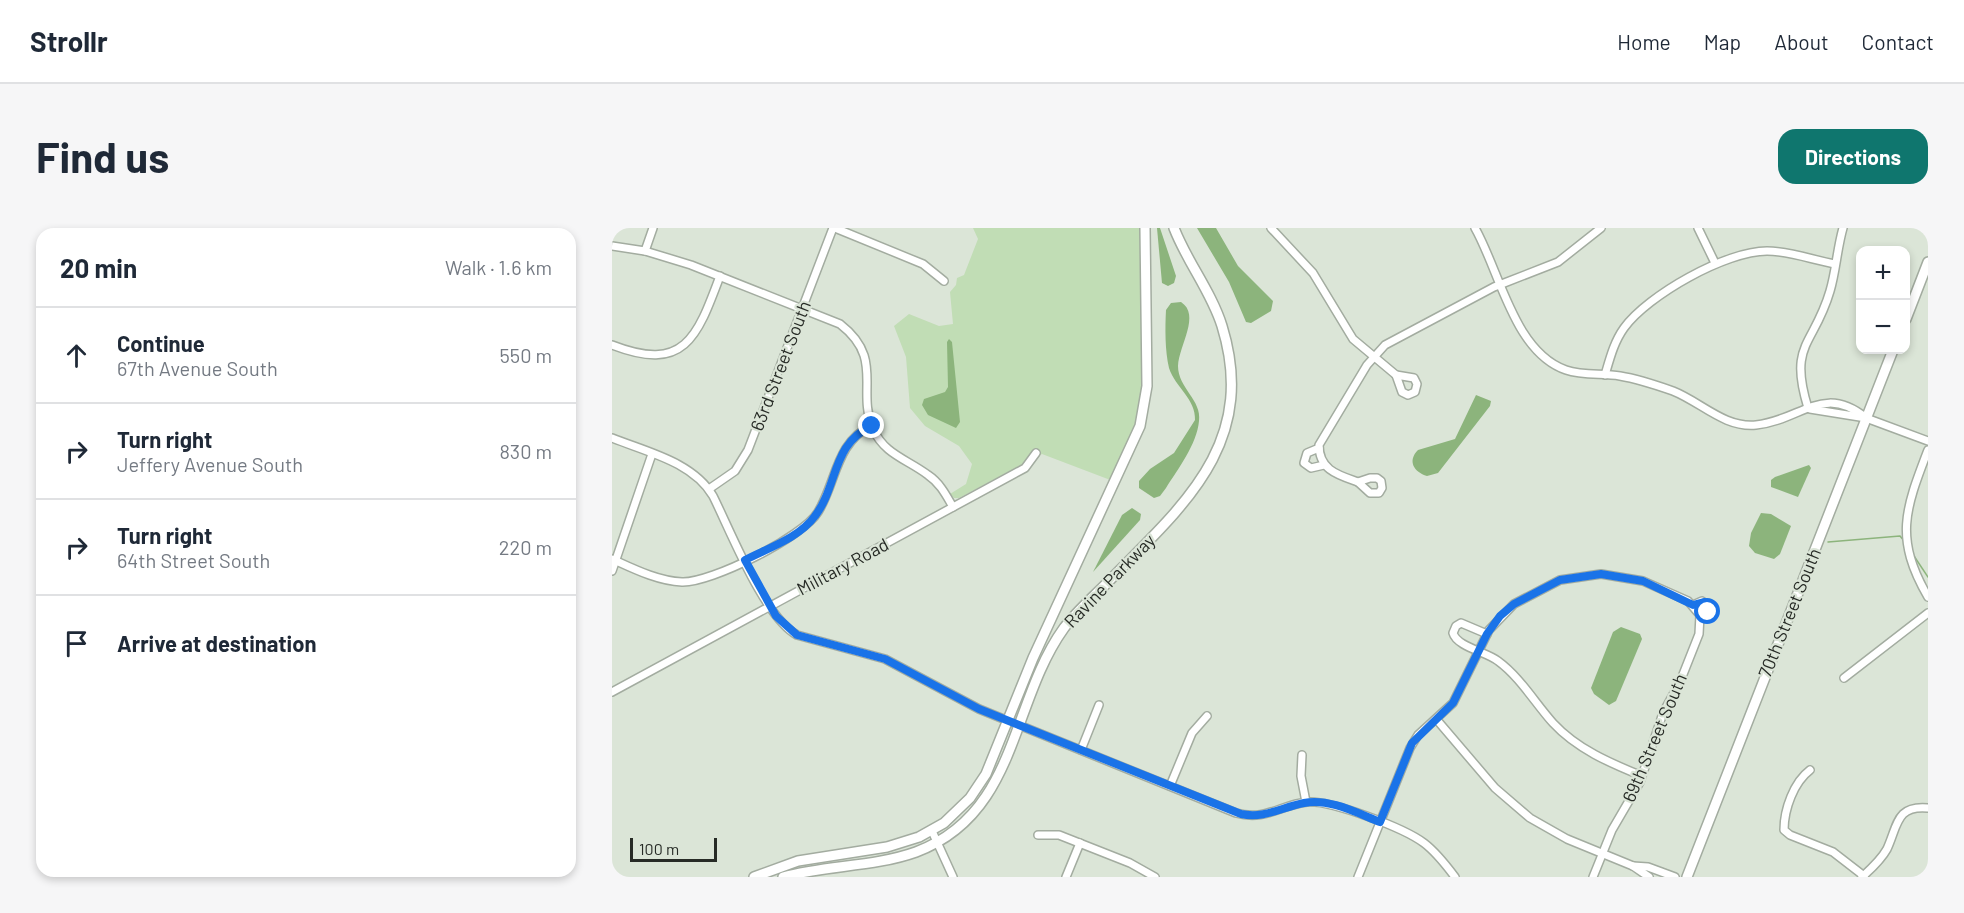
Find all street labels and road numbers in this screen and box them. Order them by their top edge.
street label: 63rd Street South [745,298,815,434]
street label: Ravine Parkway [1059,529,1159,632]
street label: Military Road [793,533,892,599]
street label: 70th Street South [1753,545,1825,680]
street label: 69th Street South [1617,670,1691,805]

